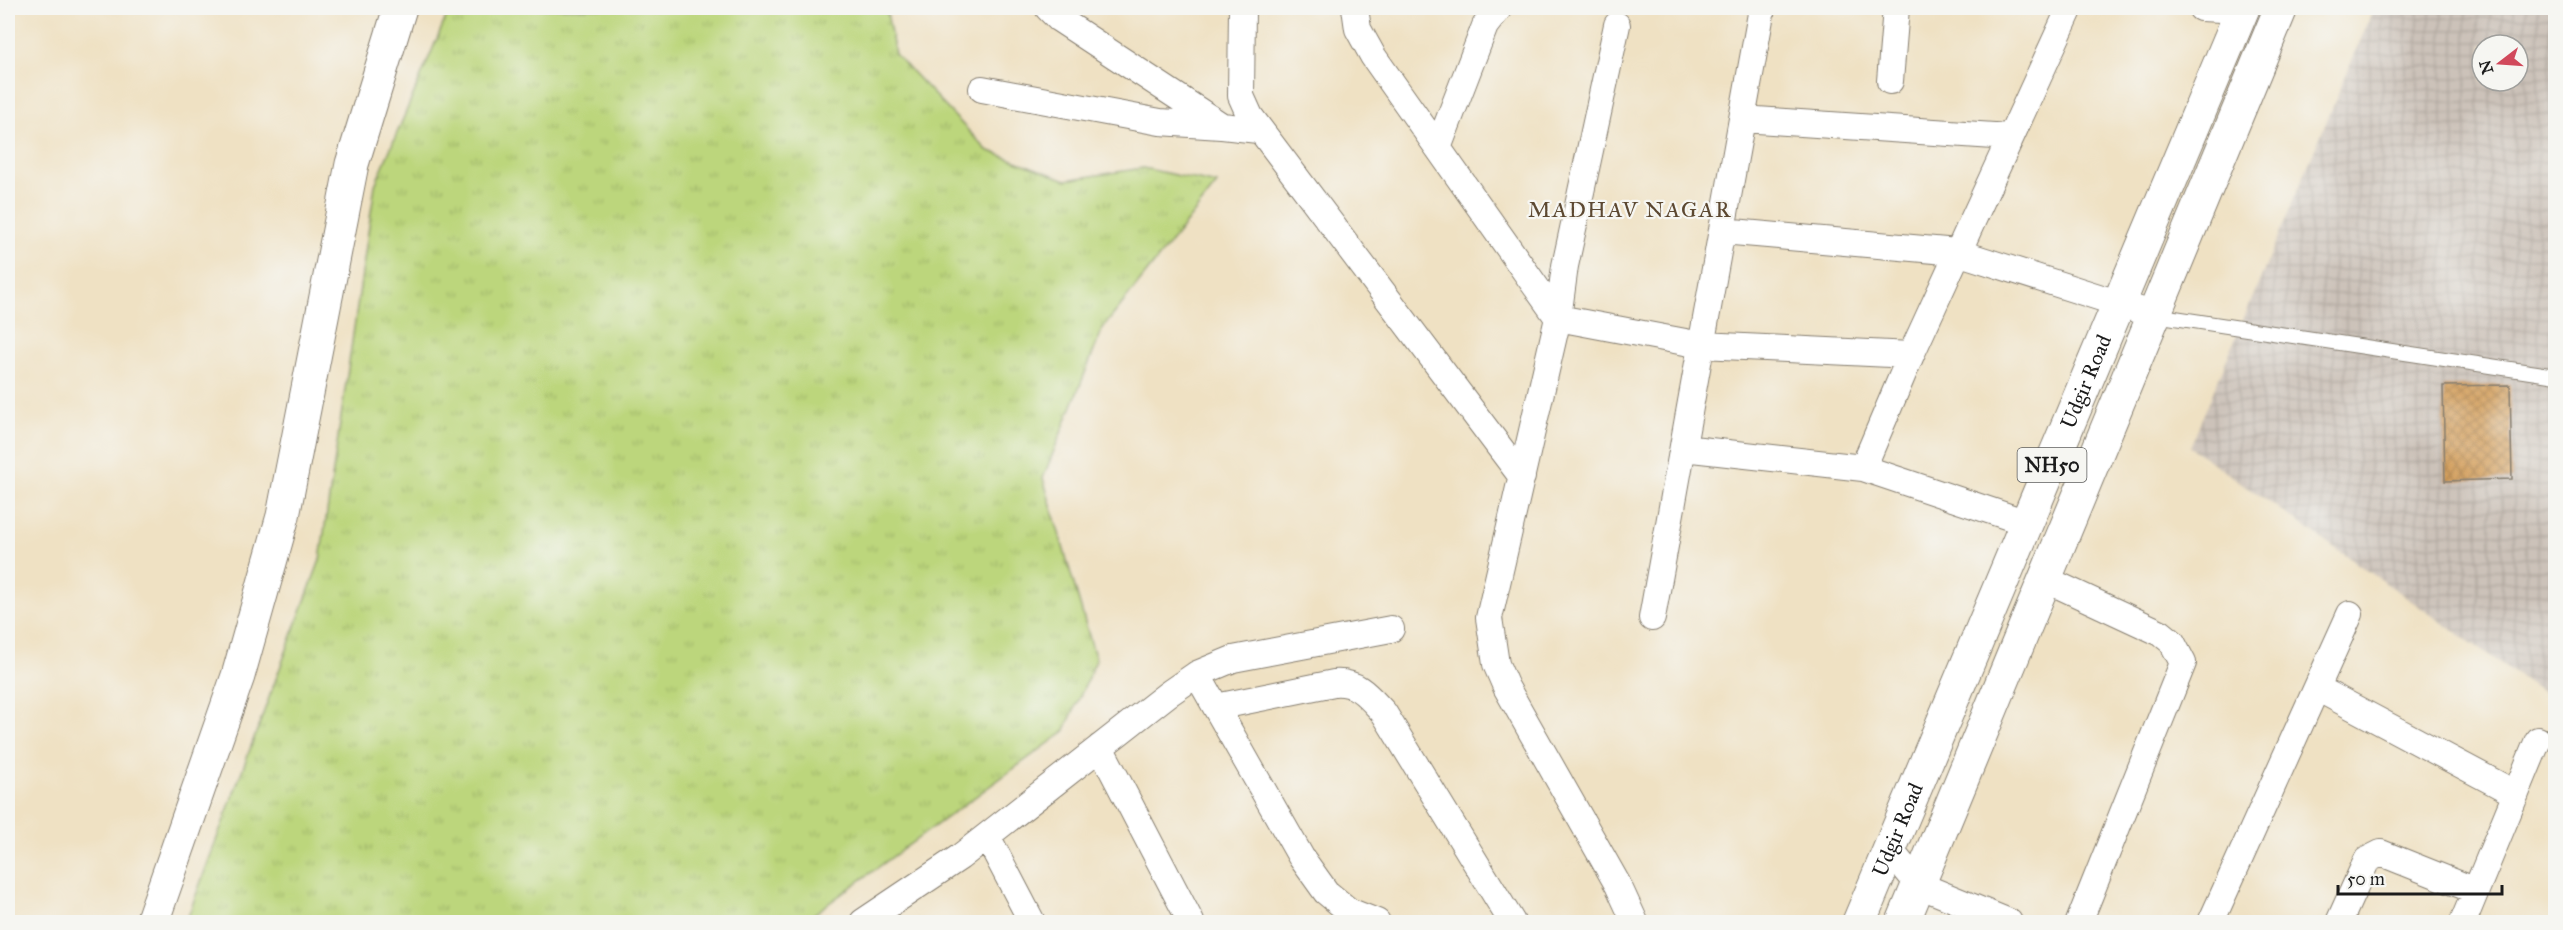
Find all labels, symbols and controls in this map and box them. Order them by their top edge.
north arrow [2470,33,2530,93]
text: N [2475,58,2497,77]
district label: MADHAV NAGAR [1528,196,1732,223]
street label: Udgir Road [2055,330,2117,433]
road number: NH50 [2018,448,2086,482]
street label: Udgir Road [1866,779,1929,881]
scale bar [2338,858,2502,896]
text: 50 m [2347,868,2385,890]

